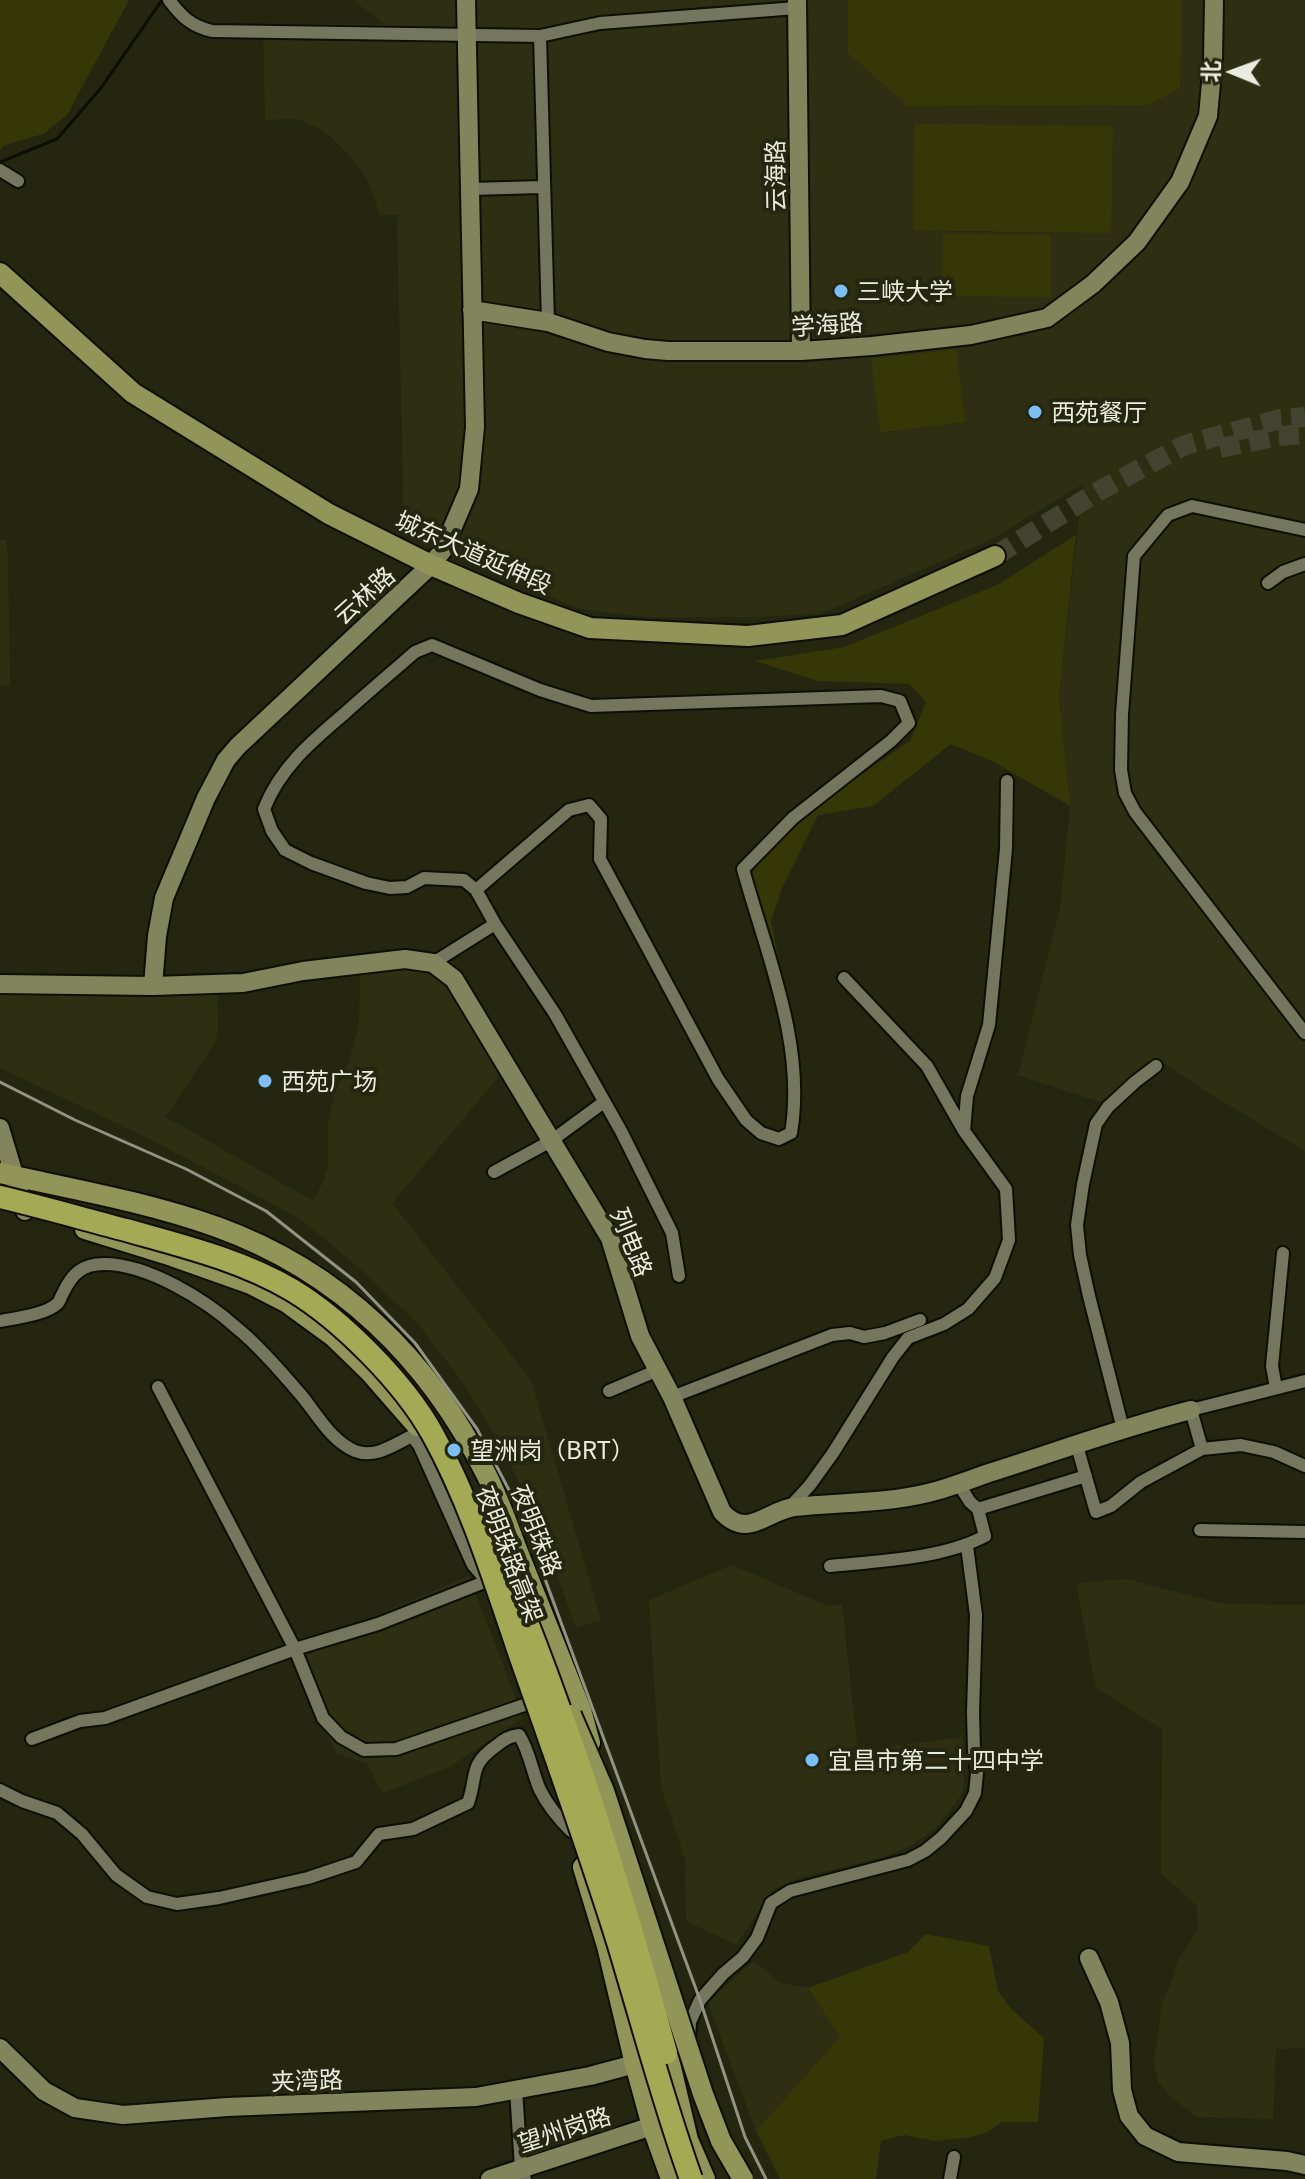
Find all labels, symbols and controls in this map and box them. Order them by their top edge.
north arrow [1193,32,1273,112]
text: 北 [1193,60,1225,83]
street label: 云海路 [760,140,790,212]
place label: 三峡大学 [857,277,953,305]
marker: 三峡大学 [832,282,850,300]
street label: 学海路 [790,307,864,341]
place label: 西苑餐厅 [1051,398,1147,426]
marker: 西苑餐厅 [1026,403,1044,421]
street label: 城东大道延伸段 [391,505,557,599]
street label: 云林路 [328,560,400,630]
place label: 西苑广场 [281,1067,377,1095]
marker: 西苑广场 [256,1072,274,1090]
street label: 列电路 [605,1203,659,1281]
place label: 望洲岗（BRT） [470,1436,635,1464]
marker: 望洲岗（BRT） [445,1441,463,1459]
street label: 夜明珠路 [506,1480,568,1580]
street label: 夜明珠路高架 [471,1482,549,1626]
place label: 宜昌市第二十四中学 [828,1746,1044,1774]
marker: 宜昌市第二十四中学 [803,1751,821,1769]
street label: 夹湾路 [271,2064,343,2096]
street label: 望州岗路 [514,2100,614,2158]

